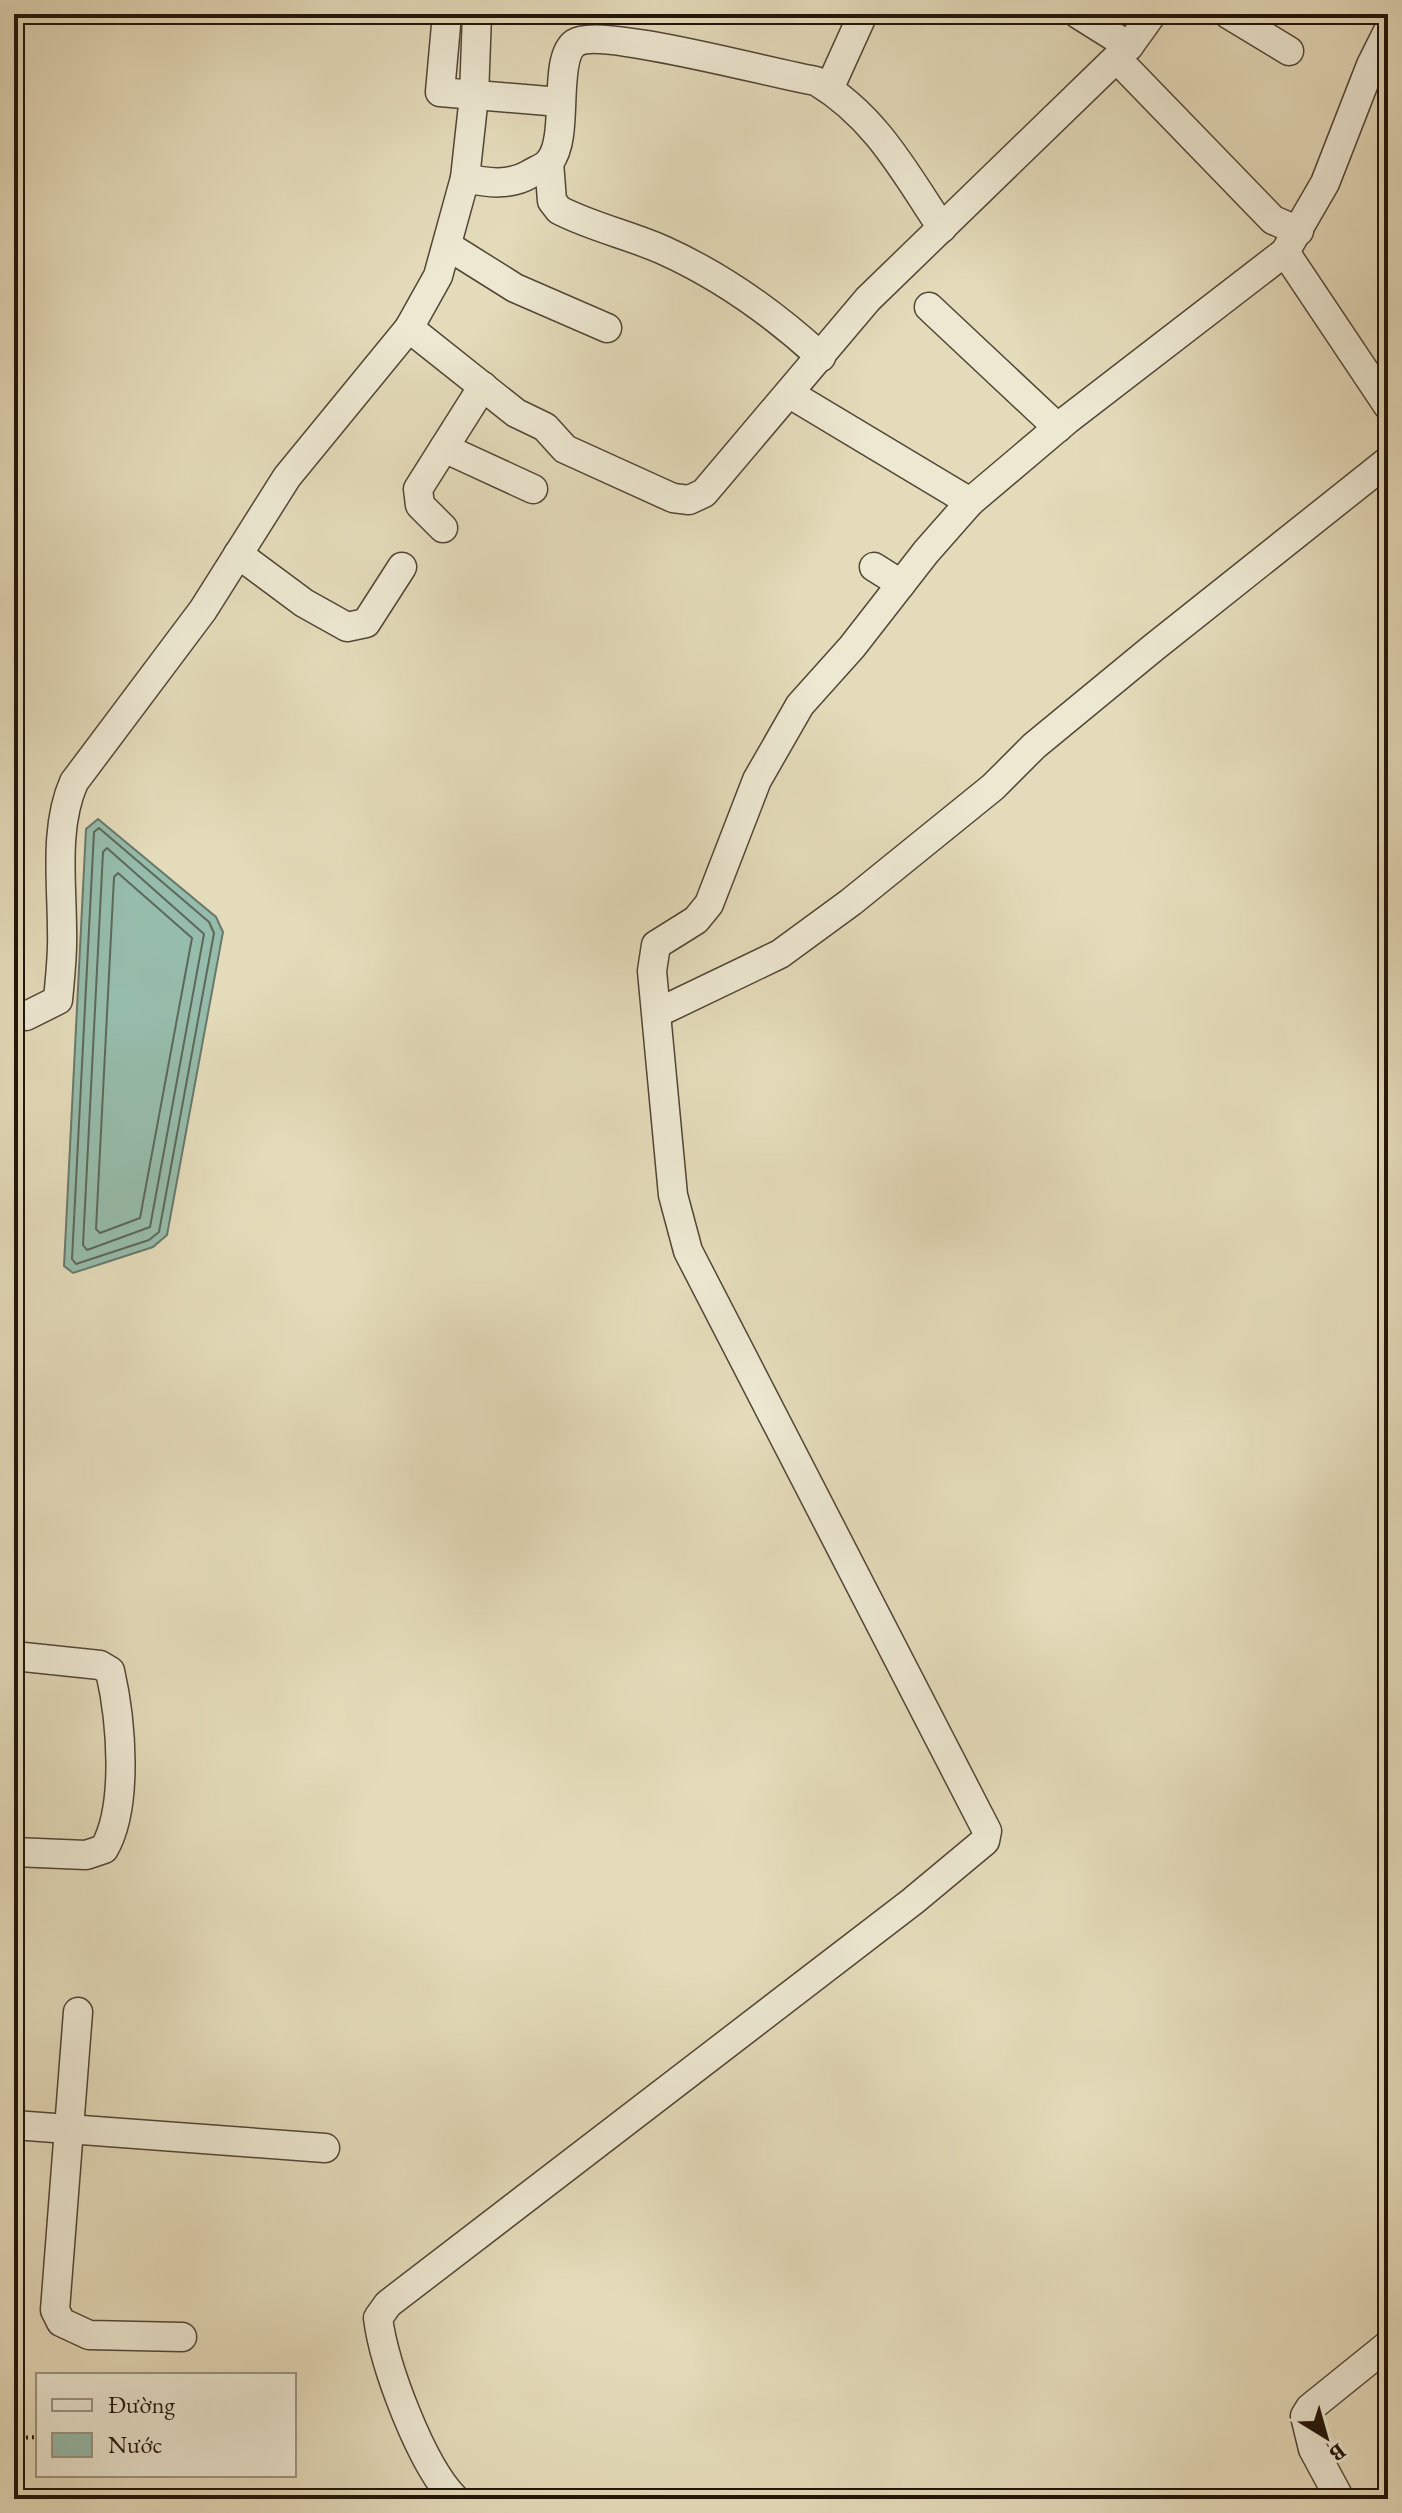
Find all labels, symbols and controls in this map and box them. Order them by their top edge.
legend [36,2373,296,2477]
text: Đường [108,2389,175,2420]
north arrow [1286,2397,1366,2477]
text: Nước [108,2429,162,2460]
text: B [1323,2437,1352,2468]

